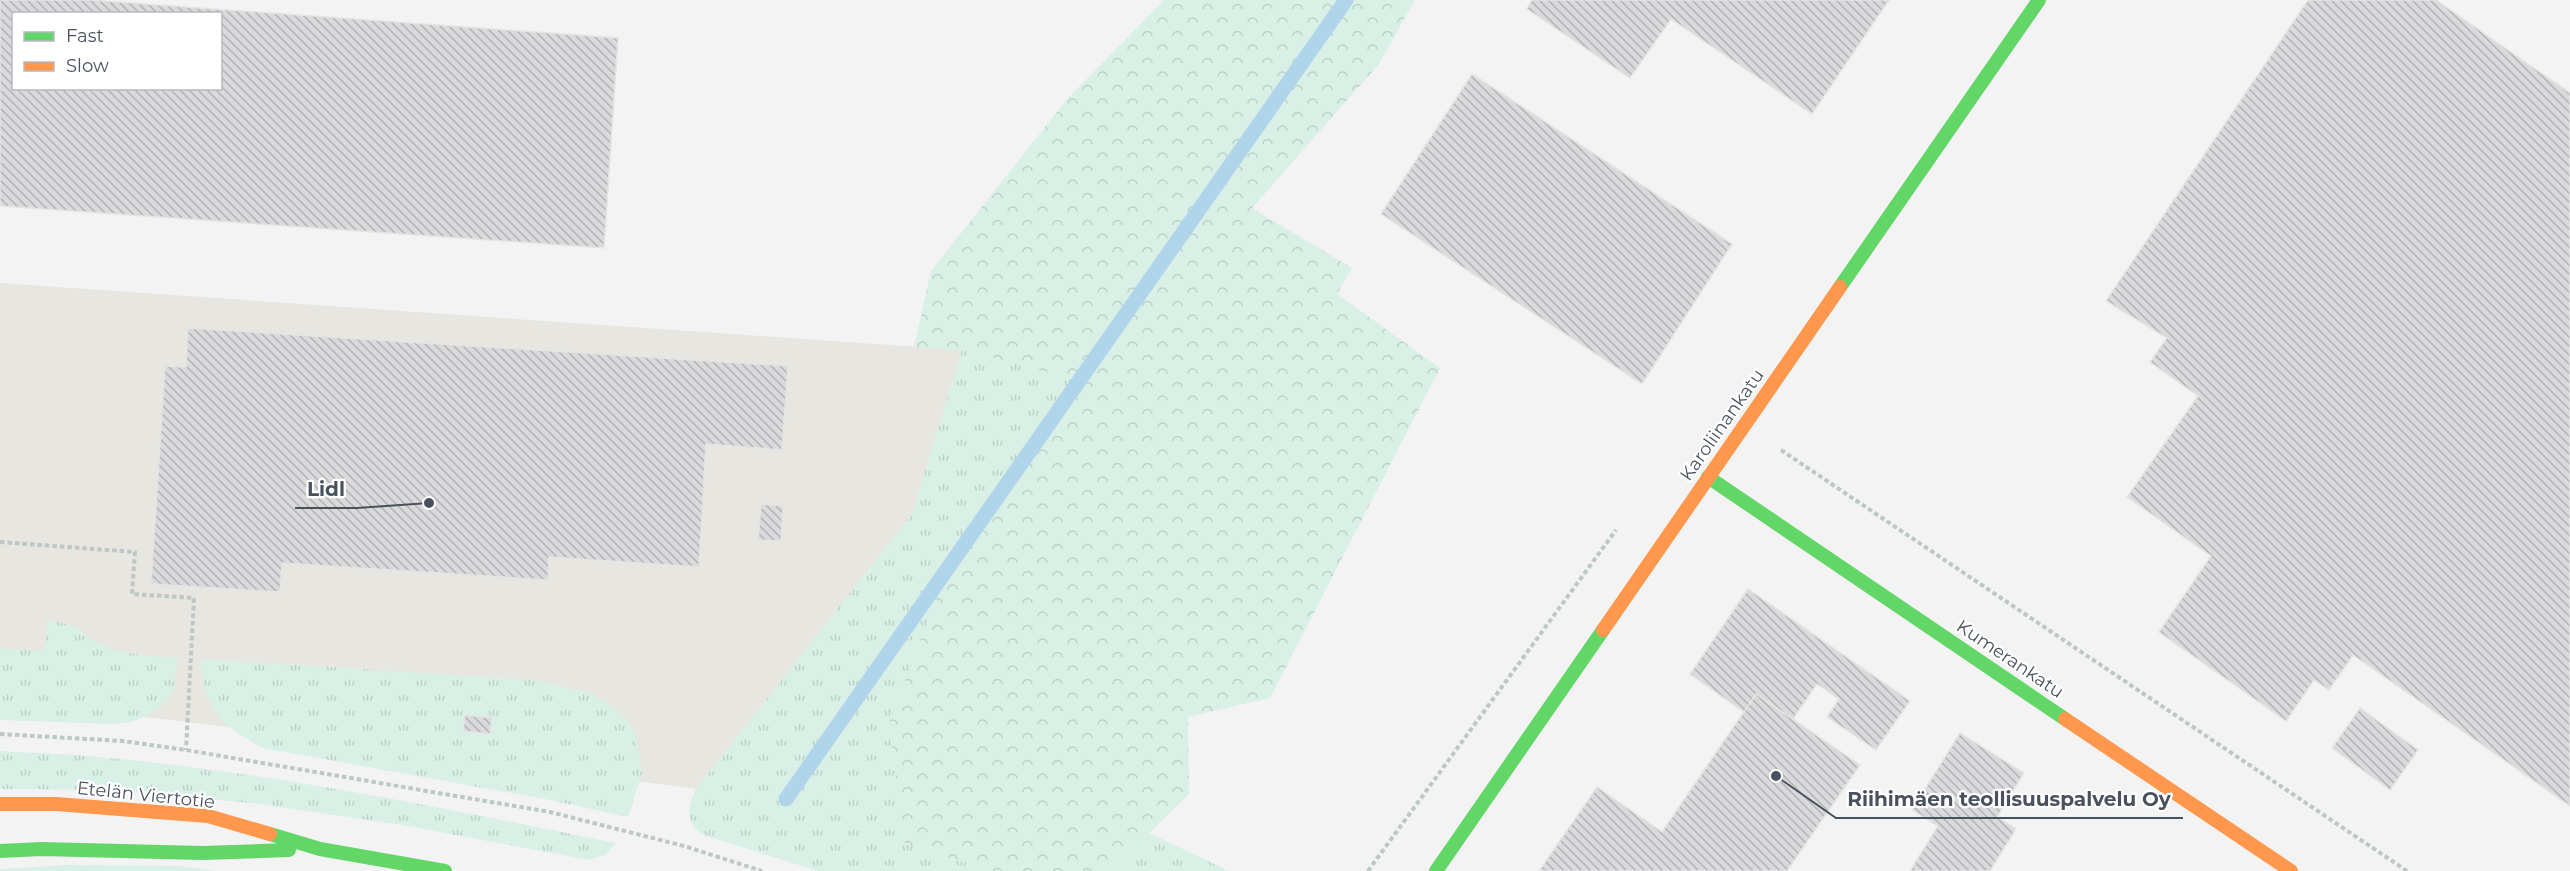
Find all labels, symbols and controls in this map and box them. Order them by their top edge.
legend [12,12,222,90]
text: Fast [66,25,104,47]
text: Slow [66,55,109,77]
street label: Karoliinankatu [1675,365,1769,485]
callout: Lidl [295,470,357,508]
text: Lidl [307,477,345,501]
street label: Kumerankatu [1952,615,2068,703]
street label: Etelän Viertotie [76,777,216,813]
callout: Riihimäen teollisuuspalvelu Oy [1836,780,2183,818]
text: Riihimäen teollisuuspalvelu Oy [1847,787,2172,811]

